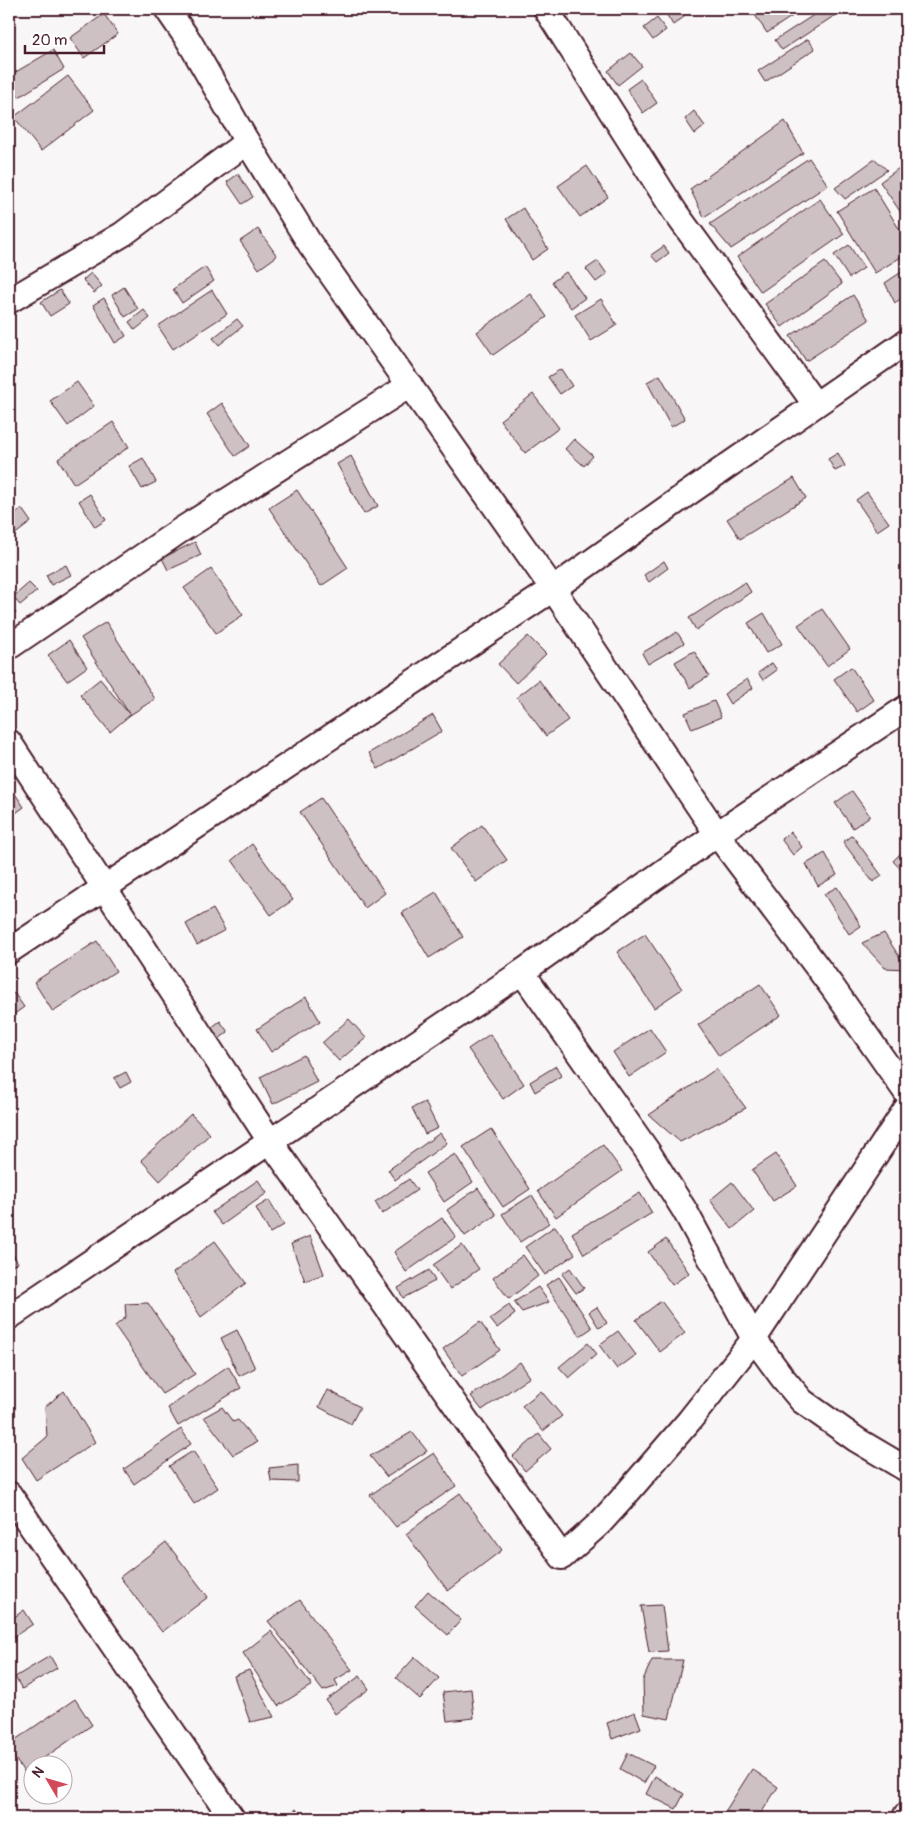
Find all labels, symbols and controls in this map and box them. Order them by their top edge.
scale bar [25,22,104,54]
text: 20 m [32,31,67,50]
north arrow [22,1754,72,1804]
text: N [29,1763,48,1781]

